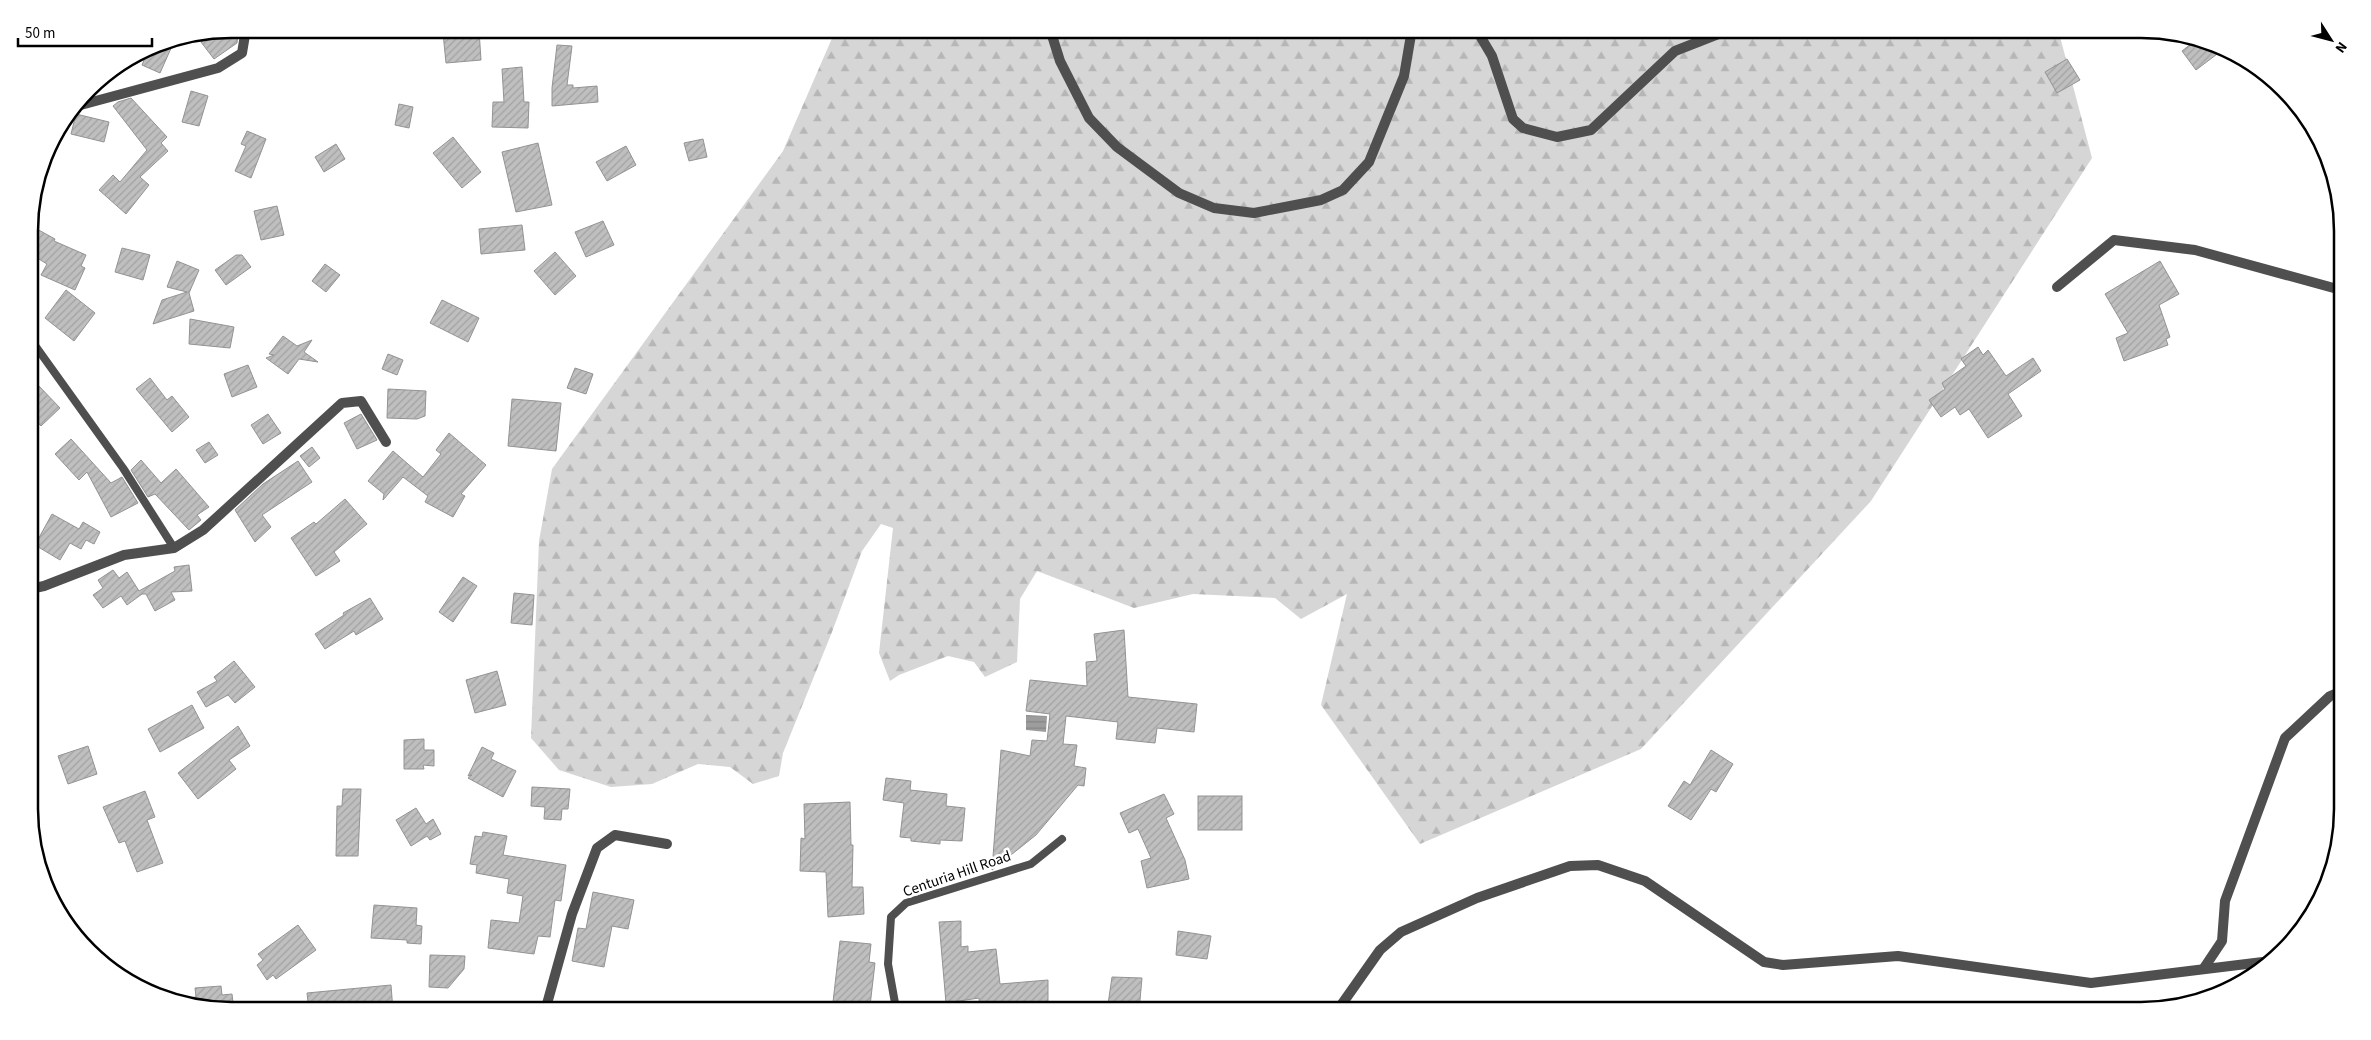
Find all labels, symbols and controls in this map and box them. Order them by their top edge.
scale bar [18,15,151,47]
north arrow [2306,15,2356,65]
text: 50 m [25,23,55,44]
text: N [2330,37,2352,57]
street label: Centuria Hill Road [900,846,1014,902]

